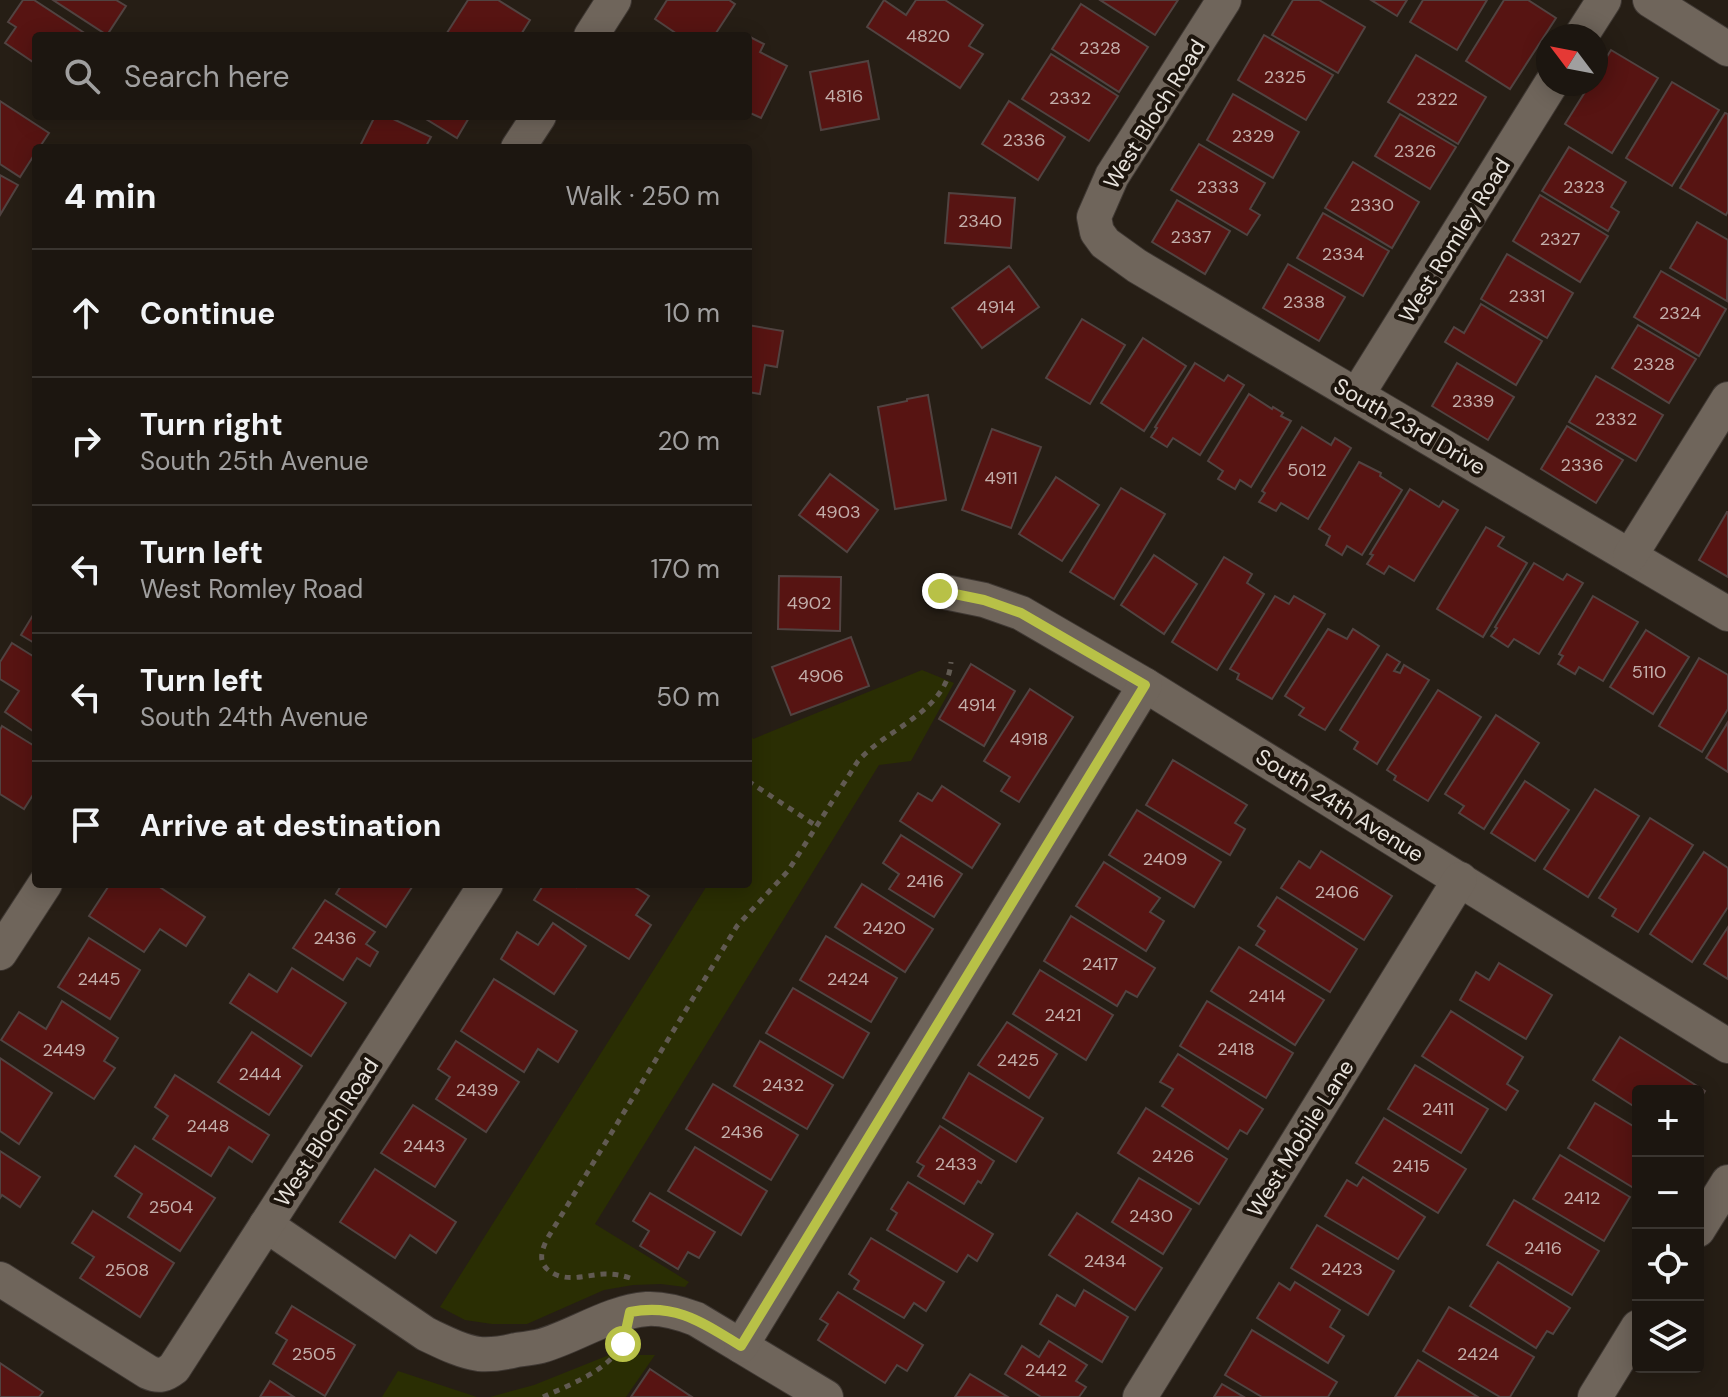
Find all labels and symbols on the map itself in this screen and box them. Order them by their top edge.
house number: 4820 [906,24,950,48]
north arrow [1536,24,1608,96]
street label: West Bloch Road [1097,34,1212,195]
house number: 2328 [1079,36,1121,60]
house number: 2325 [1264,65,1306,89]
house number: 4816 [825,84,863,108]
house number: 2332 [1049,86,1091,110]
house number: 2322 [1416,87,1458,111]
house number: 2329 [1232,124,1274,148]
house number: 2336 [1003,128,1045,152]
house number: 2326 [1394,139,1436,163]
street label: West Romley Road [1392,152,1517,328]
house number: 2333 [1197,175,1239,199]
house number: 2323 [1563,175,1605,199]
house number: 2330 [1350,193,1394,217]
house number: 2340 [958,209,1002,233]
house number: 2337 [1171,225,1211,249]
house number: 2327 [1540,227,1580,251]
house number: 2334 [1322,242,1364,266]
house number: 2331 [1509,284,1545,308]
house number: 2338 [1283,290,1325,314]
house number: 4914 [977,295,1015,319]
house number: 2324 [1659,301,1701,325]
house number: 2328 [1633,352,1675,376]
street label: South 23rd Drive [1329,371,1491,482]
house number: 2339 [1452,389,1494,413]
house number: 2332 [1595,407,1637,431]
house number: 2336 [1561,453,1603,477]
house number: 5012 [1287,458,1327,482]
house number: 4911 [984,466,1018,490]
house number: 4903 [815,500,861,524]
route end [922,573,958,609]
house number: 4902 [787,591,831,615]
house number: 5110 [1632,660,1666,684]
house number: 4906 [798,664,844,688]
house number: 4914 [958,693,996,717]
house number: 4918 [1010,727,1048,751]
street label: South 24th Avenue [1250,742,1429,869]
house number: 2409 [1143,847,1187,871]
house number: 2416 [906,869,944,893]
house number: 2406 [1315,880,1359,904]
house number: 2420 [862,916,906,940]
house number: 2436 [314,926,356,950]
house number: 2417 [1082,952,1118,976]
house number: 2445 [78,967,120,991]
house number: 2424 [827,967,869,991]
house number: 2414 [1248,984,1286,1008]
house number: 2421 [1045,1003,1081,1027]
house number: 2418 [1217,1037,1255,1061]
house number: 2449 [42,1038,86,1062]
house number: 2425 [997,1048,1039,1072]
street label: West Bloch Road [268,1053,385,1212]
street label: West Mobile Lane [1240,1054,1360,1222]
house number: 2444 [239,1062,281,1086]
house number: 2432 [762,1073,804,1097]
house number: 2439 [456,1078,498,1102]
house number: 2411 [1422,1097,1454,1121]
house number: 2448 [187,1114,229,1138]
house number: 2436 [721,1120,763,1144]
house number: 2443 [403,1134,445,1158]
house number: 2426 [1152,1144,1194,1168]
house number: 2433 [935,1152,977,1176]
house number: 2415 [1392,1154,1430,1178]
house number: 2412 [1564,1186,1600,1210]
house number: 2504 [149,1195,193,1219]
house number: 2430 [1129,1204,1173,1228]
house number: 2416 [1524,1236,1562,1260]
house number: 2434 [1084,1249,1126,1273]
house number: 2423 [1321,1257,1363,1281]
house number: 2508 [105,1258,149,1282]
route start [605,1326,641,1362]
house number: 2505 [292,1342,336,1366]
house number: 2424 [1457,1342,1499,1366]
house number: 2442 [1025,1358,1067,1382]

